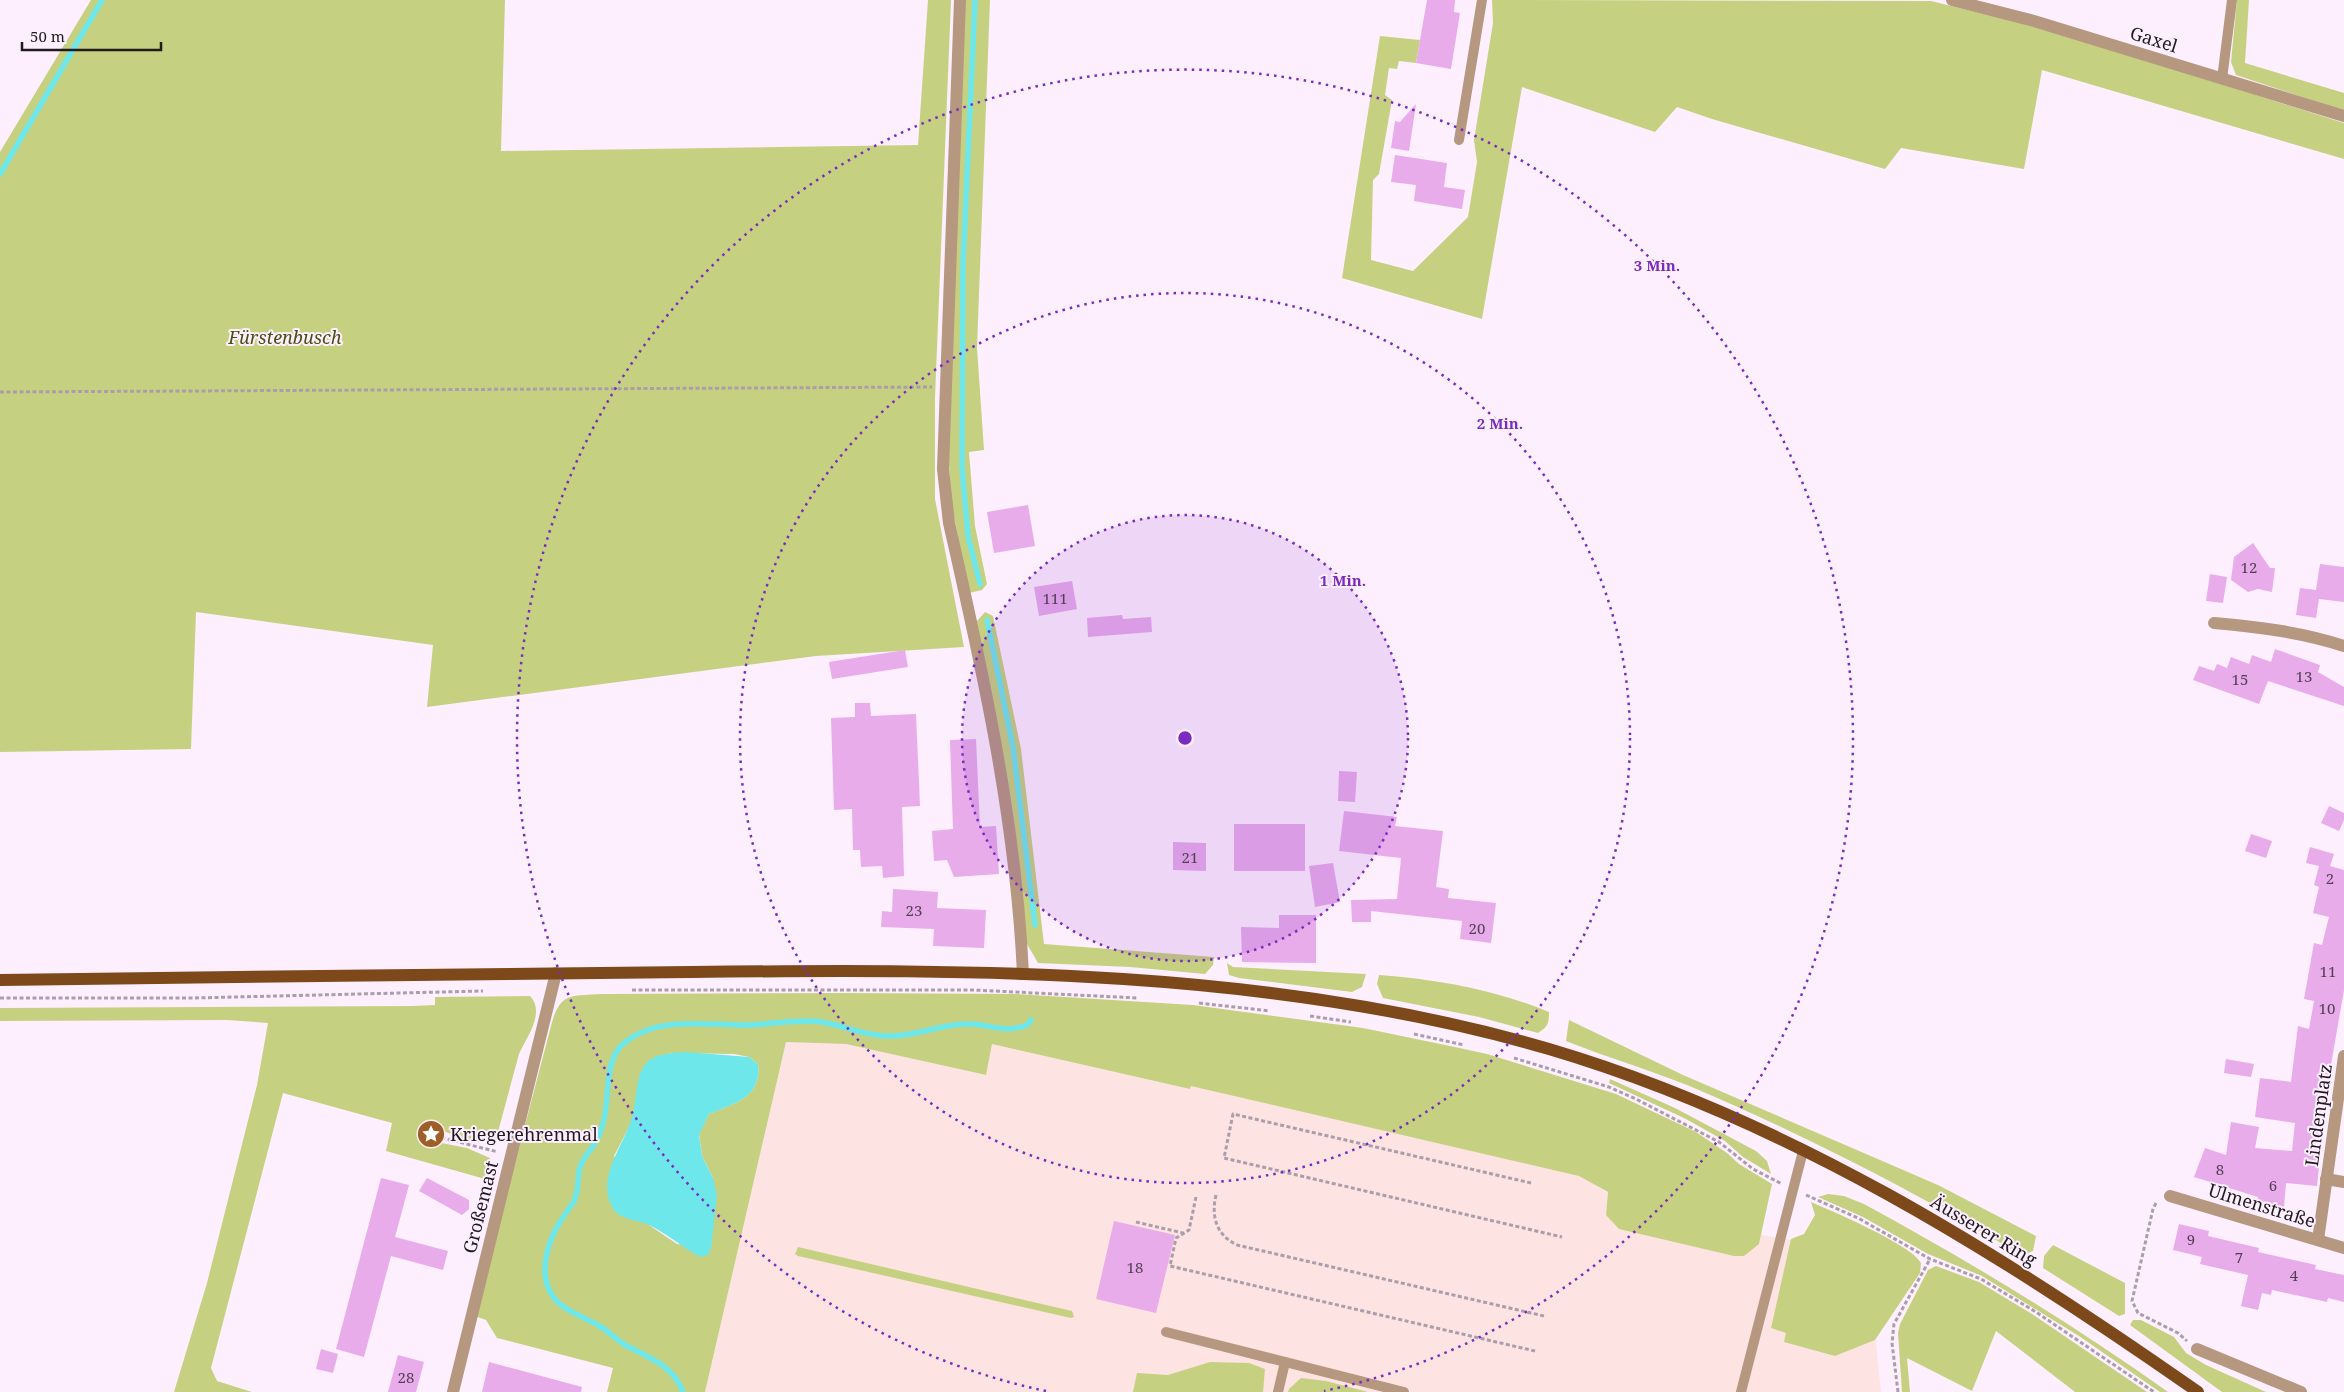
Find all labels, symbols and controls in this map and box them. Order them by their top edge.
scale bar [22,20,161,52]
street label: Gaxel [2127,20,2181,58]
text: 50 m [30,26,65,46]
text: 3 Min. [1634,255,1680,275]
park label: Fürstenbusch [227,325,342,349]
text: 2 Min. [1477,413,1523,433]
house number: 12 [2241,557,2257,577]
text: 1 Min. [1320,570,1366,590]
house number: 111 [1042,588,1068,608]
house number: 13 [2296,666,2312,686]
house number: 15 [2232,669,2248,689]
centre of rings [1176,729,1194,747]
house number: 21 [1182,847,1198,867]
house number: 2 [2326,868,2334,888]
house number: 23 [906,900,922,920]
house number: 20 [1469,918,1485,938]
house number: 11 [2320,961,2336,981]
house number: 10 [2319,998,2335,1018]
street label: Lindenplatz [2299,1062,2337,1168]
place icon: Kriegerehrenmal [416,1119,446,1149]
place label: Kriegerehrenmal [450,1122,598,1146]
street label: Großemast [457,1158,503,1256]
house number: 8 [2216,1159,2224,1179]
house number: 6 [2269,1175,2277,1195]
street label: Ulmenstraße [2206,1177,2318,1233]
street label: Äusserer Ring [1926,1189,2042,1271]
house number: 9 [2187,1229,2195,1249]
house number: 7 [2235,1247,2243,1267]
house number: 18 [1127,1257,1143,1277]
house number: 4 [2290,1265,2299,1285]
house number: 28 [398,1367,414,1387]

